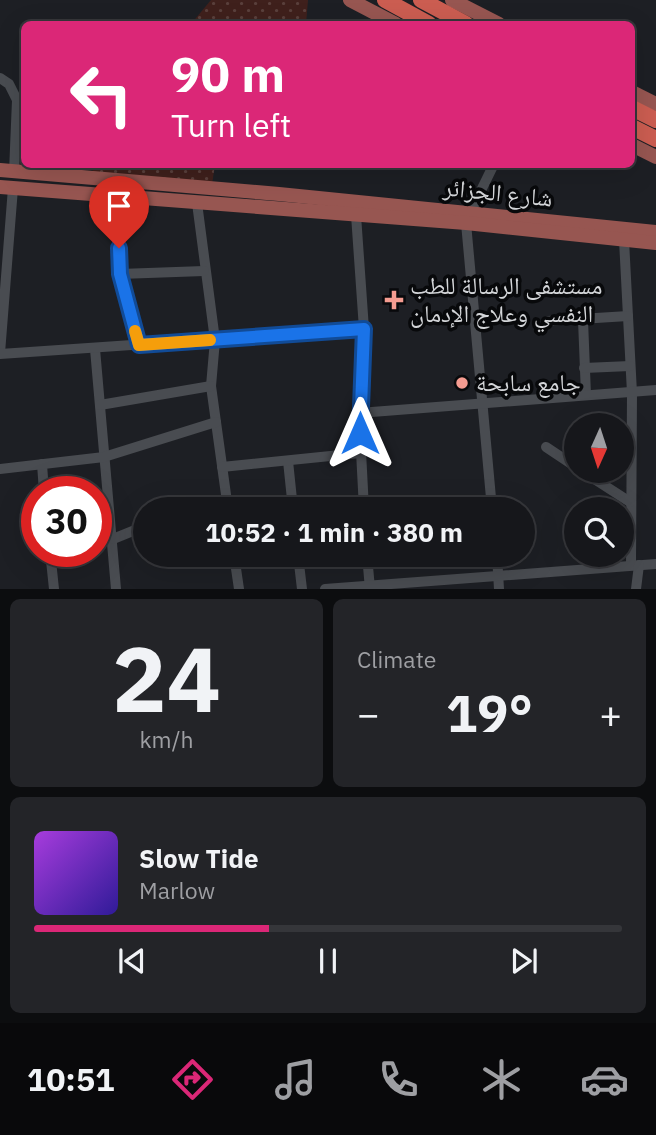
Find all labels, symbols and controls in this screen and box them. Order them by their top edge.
text: 90 m [171,42,285,105]
icon: left [56,49,147,140]
text: Turn left [171,104,291,146]
street label: شارع الجزائر [441,170,554,214]
pin [89,176,149,248]
icon: arrive [100,187,138,225]
place label: مستشفى الرسالة للطب النفسي وعلاج الإدمان [410,269,602,333]
marker: مستشفى الرسالة للطب النفسي وعلاج الإدمان [384,290,404,310]
place label: جامع سابحة [476,366,581,398]
marker: جامع سابحة [454,375,470,391]
position arrow [323,396,397,470]
north arrow [564,413,634,483]
map controls [564,413,634,567]
speed limit sign: 30 [21,476,112,567]
button: search [564,497,634,567]
text: 10:52 · 1 min · 380 m [205,515,463,549]
text: 24 [112,619,221,737]
text: Climate [357,644,436,674]
text: 19° [446,679,533,746]
text: − [357,689,380,738]
text: + [599,689,622,738]
text: km/h [139,724,194,754]
text: Slow Tide [139,841,259,875]
text: Marlow [139,875,215,905]
icon: previous [113,942,151,980]
icon: pause [309,942,347,980]
icon: next [505,942,543,980]
icon: directions [168,1055,217,1104]
icon: music [271,1055,320,1104]
icon: phone [374,1055,423,1104]
icon: climate [477,1055,526,1104]
icon: car [580,1055,629,1104]
text: 10:51 [27,1058,114,1100]

